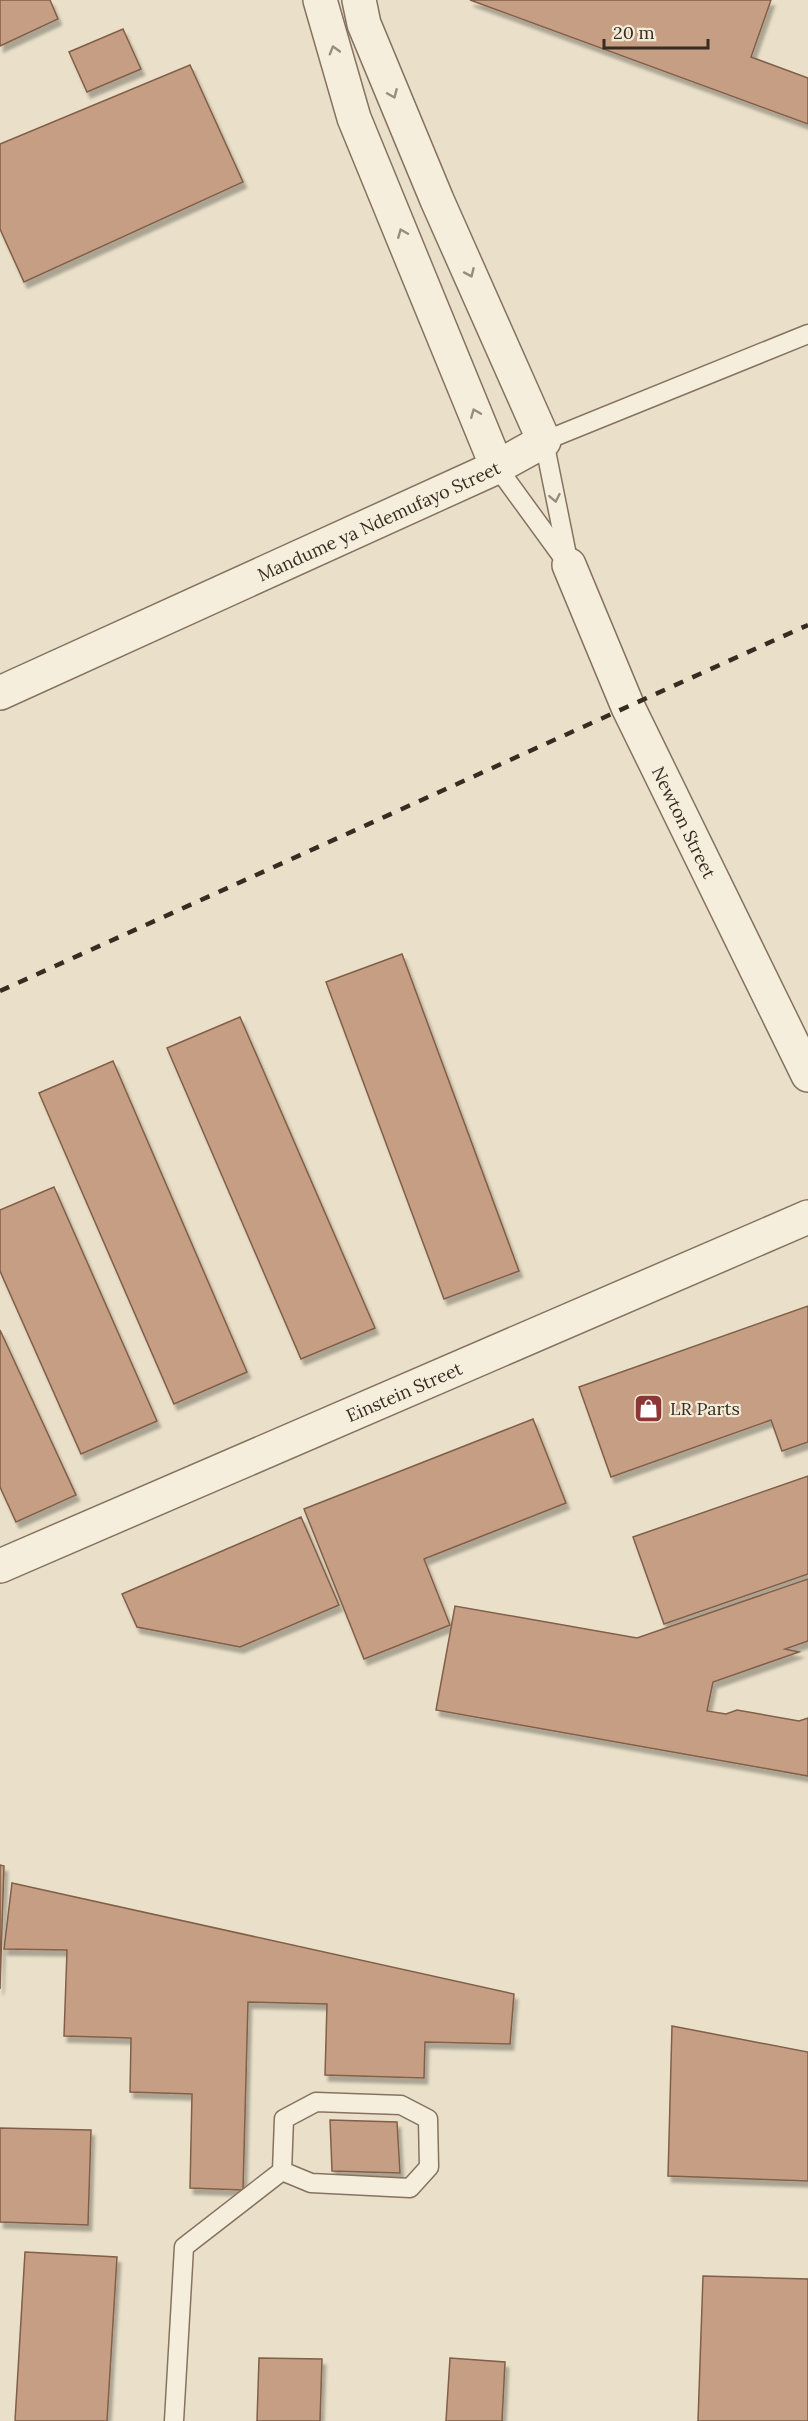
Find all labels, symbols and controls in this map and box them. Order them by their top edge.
scale bar [604,12,708,50]
text: 20 m [613,21,655,44]
one-way arrow [329,45,342,55]
one-way arrow [386,88,398,99]
one-way arrow [397,228,409,239]
one-way arrow [463,267,475,278]
one-way arrow [470,408,482,419]
street label: Mandume ya Ndemufayo Street [254,456,504,586]
one-way arrow [548,493,561,503]
street label: Newton Street [647,762,721,882]
street label: Einstein Street [342,1356,465,1427]
shop icon: LR Parts [633,1392,665,1424]
place label: LR Parts [670,1397,740,1420]

